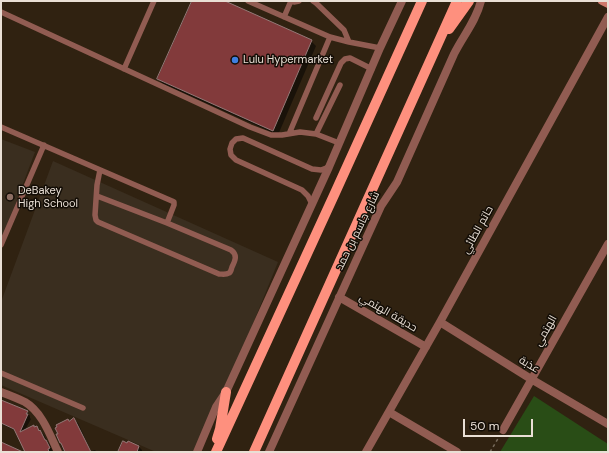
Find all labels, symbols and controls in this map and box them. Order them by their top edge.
place label: Lulu Hypermarket [243,53,333,67]
marker: Lulu Hypermarket [230,55,240,65]
place label: DeBakey High School [18,184,78,210]
street label: شارع جاسم بن حمد [333,190,383,272]
marker: DeBakey High School [5,192,15,202]
street label: حاتم الطائي [459,204,497,256]
street label: حديقة الهتمي [357,291,419,335]
street label: الهتمي [532,313,560,349]
street label: عذبة [516,354,542,376]
scale bar [465,411,535,437]
text: 50 m [470,418,499,434]

